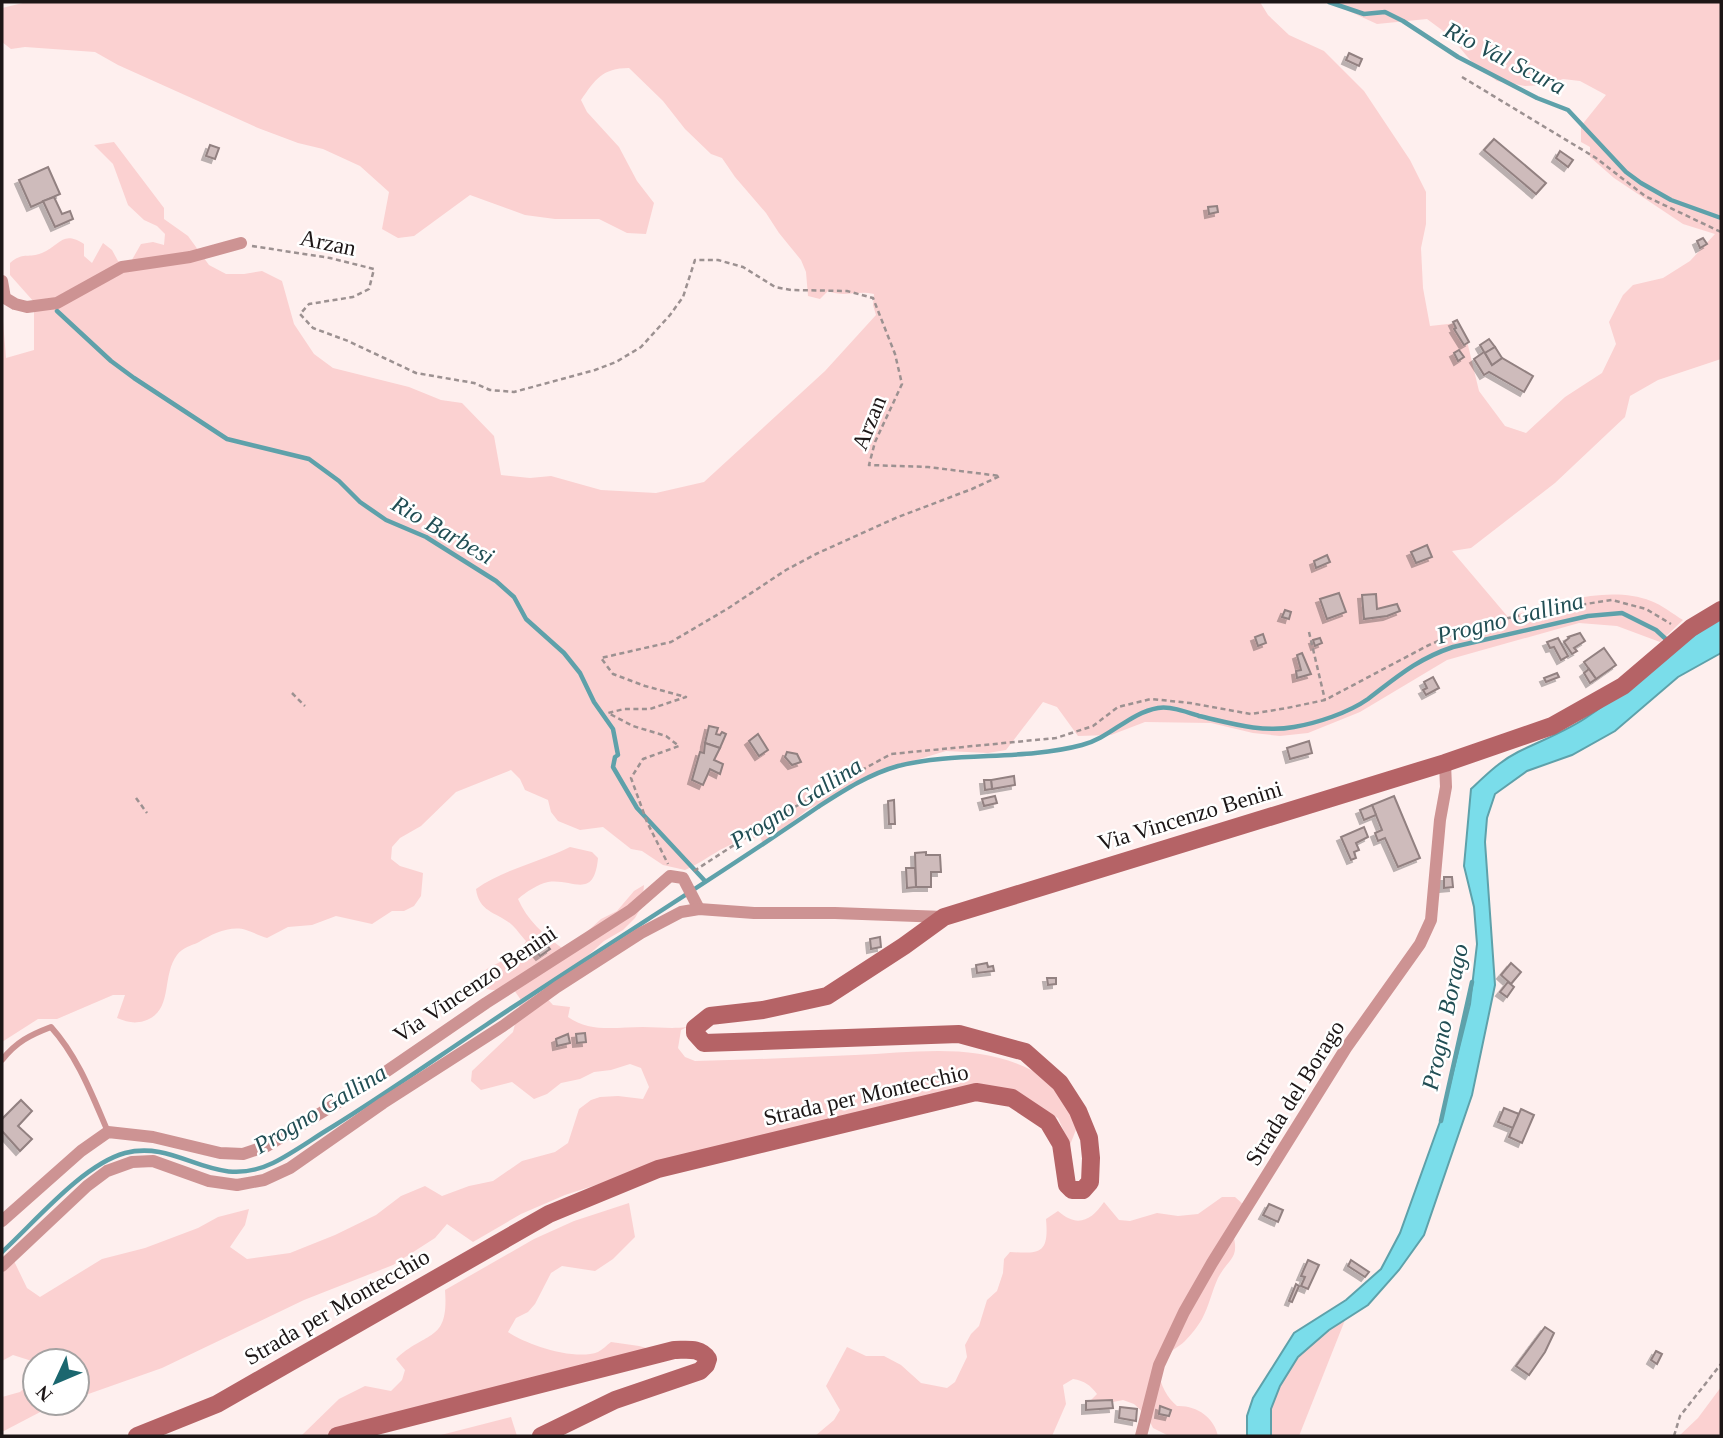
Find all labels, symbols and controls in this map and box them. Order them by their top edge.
water label: Rio Val Scura [1439,16,1570,100]
street label: Arzan [298,225,359,261]
street label: Arzan [847,392,891,454]
water label: Rio Barbesi [386,490,499,570]
water label: Progno Gallina [1433,587,1586,649]
water label: Progno Gallina [724,752,867,854]
street label: Via Vincenzo Benini [1095,776,1285,856]
street label: Via Vincenzo Benini [389,920,561,1048]
water label: Progno Borago [1417,941,1473,1094]
street label: Strada del Borago [1240,1016,1350,1170]
water label: Progno Gallina [248,1059,391,1159]
street label: Strada per Montecchio [761,1059,971,1131]
street label: Strada per Montecchio [240,1244,434,1370]
north arrow [21,1347,91,1417]
text: N [32,1381,56,1406]

